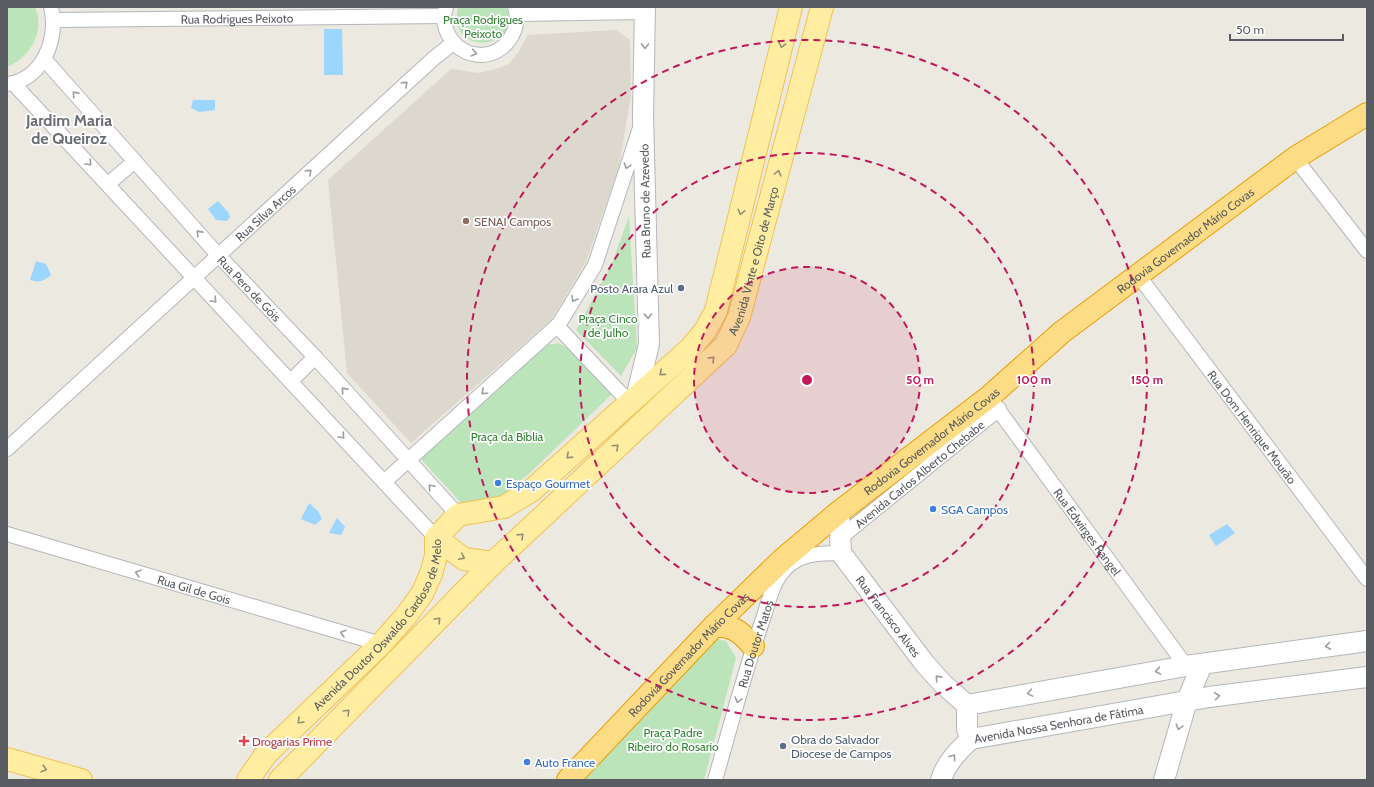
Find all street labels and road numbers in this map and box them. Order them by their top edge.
street label: Rua Rodrigues Peixoto [181,10,294,26]
street label: Rua Bruno de Azevedo [636,143,654,258]
street label: Rua Silva Arcos [232,181,298,244]
street label: Avenida Vinte e Oito de Março [724,184,781,337]
street label: Rodovia Governador Mário Covas [1114,184,1257,296]
street label: Rua Pero de Góis [215,252,285,324]
street label: Rua Dom Henrique Mourão [1205,367,1300,487]
street label: Rodovia Governador Mário Covas [860,384,1002,498]
street label: Avenida Carlos Alberto Chebabe [851,417,987,531]
street label: Rua Edwirges Rangel [1051,485,1125,578]
street label: Avenida Doutor Oswaldo Cardoso de Melo [309,539,444,713]
street label: Rua Gil de Gois [156,571,232,607]
street label: Rua Francisco Alves [853,572,924,660]
street label: Rodovia Governador Mário Covas [625,589,752,720]
street label: Rua Doutor Matos [734,598,776,690]
street label: Avenida Nossa Senhora de Fátima [973,701,1145,746]

